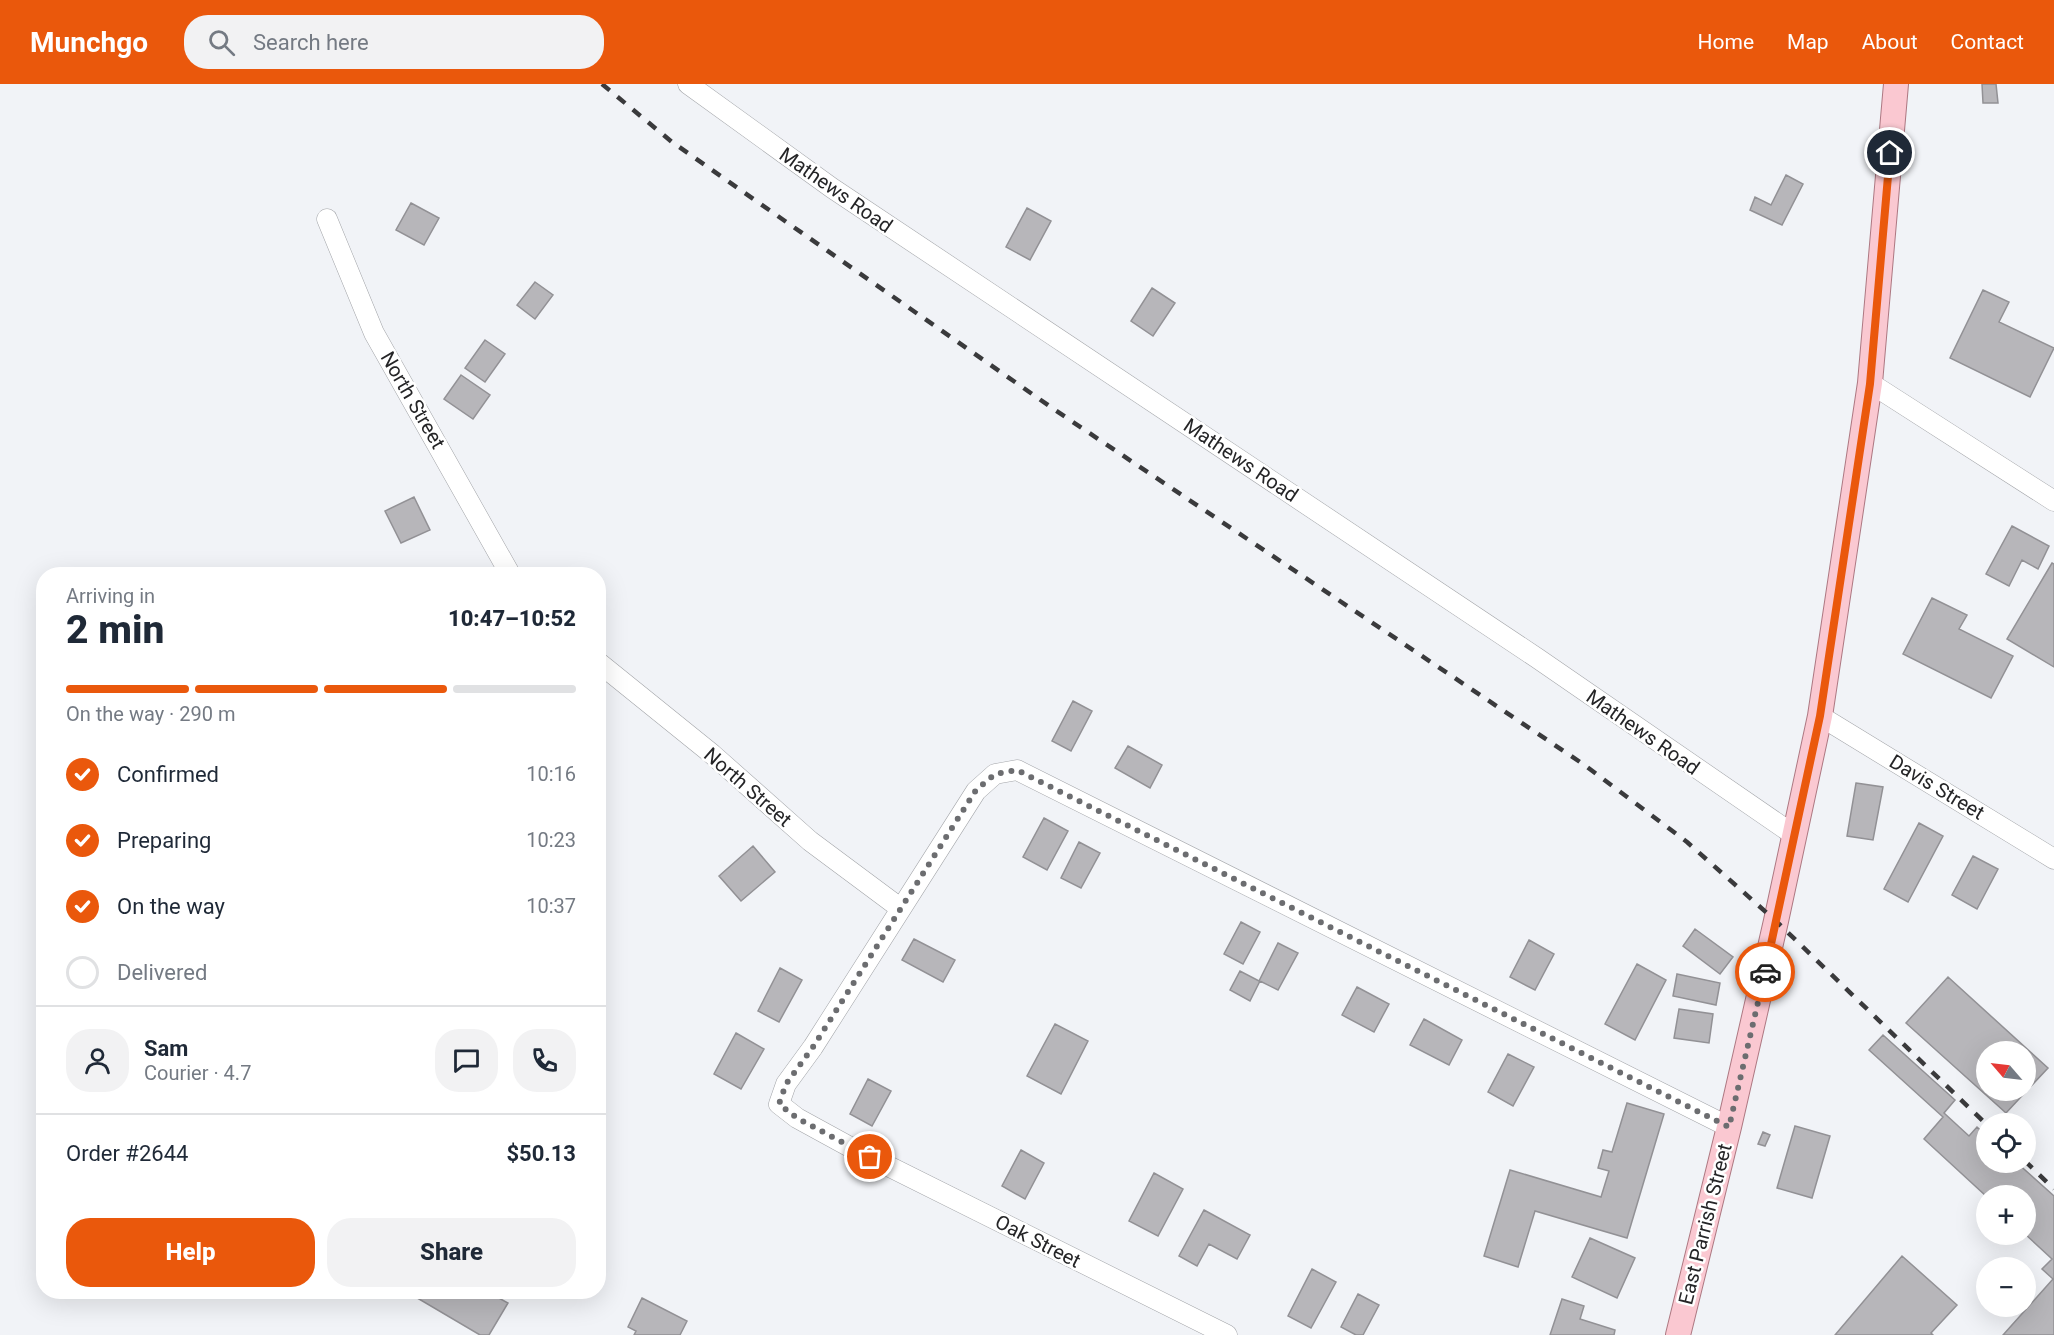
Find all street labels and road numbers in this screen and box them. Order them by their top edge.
street label: Mathews Road [775,142,897,238]
street label: North Street [376,347,450,453]
street label: Mathews Road [1179,413,1303,507]
street label: Mathews Road [1582,684,1704,780]
street label: North Street [699,742,797,832]
street label: Davis Street [1885,749,1989,825]
street label: East Parrish Street [1673,1141,1737,1307]
street label: Oak Street [991,1209,1085,1273]

